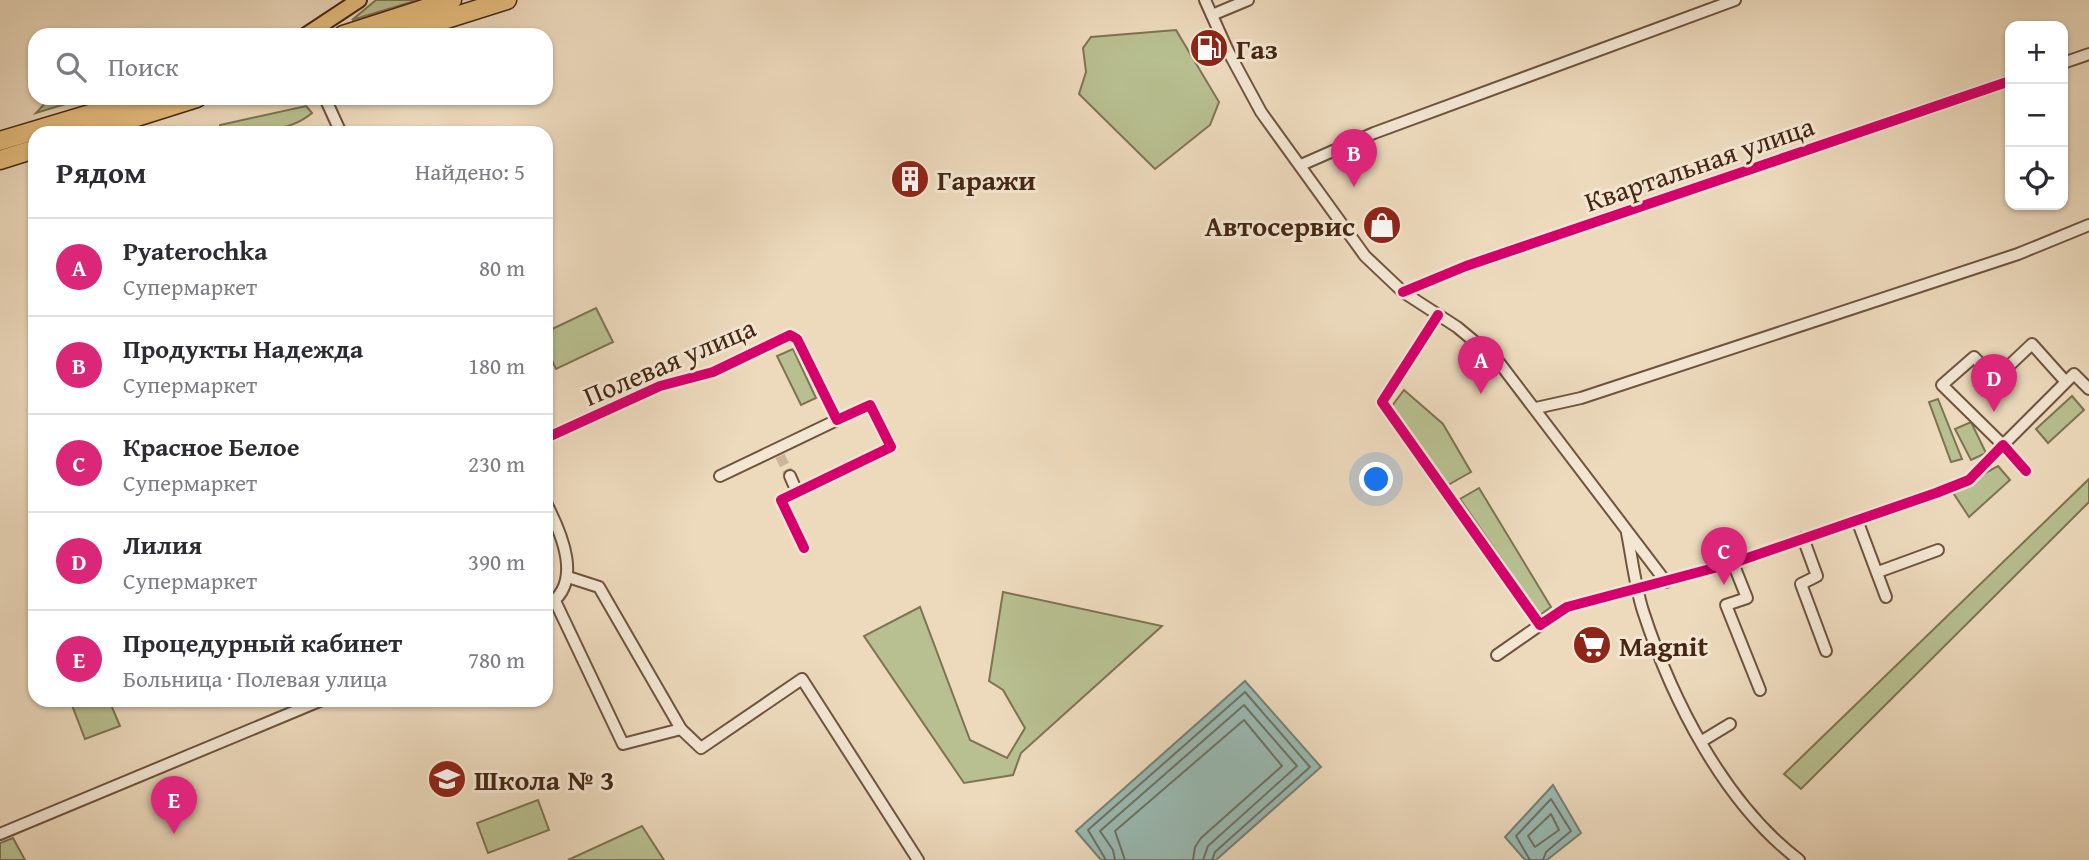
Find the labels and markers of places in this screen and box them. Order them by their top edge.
fuel station icon: Газ [1188,27,1230,69]
place label: Газ [1236,28,1278,69]
pin: B [1331,129,1377,187]
building icon: Гаражи [889,158,931,200]
place label: Гаражи [937,159,1036,200]
shop icon: Автосервис [1361,204,1403,246]
place label: Автосервис [1205,205,1355,246]
pin: A [1458,336,1504,394]
pin: D [1971,354,2017,412]
pin: C [1701,527,1747,585]
supermarket icon: Magnit [1571,624,1613,666]
place label: Magnit [1619,625,1708,666]
school or university icon: Школа № 3 [426,758,468,800]
place label: Школа № 3 [474,759,614,800]
pin: E [151,776,197,834]

